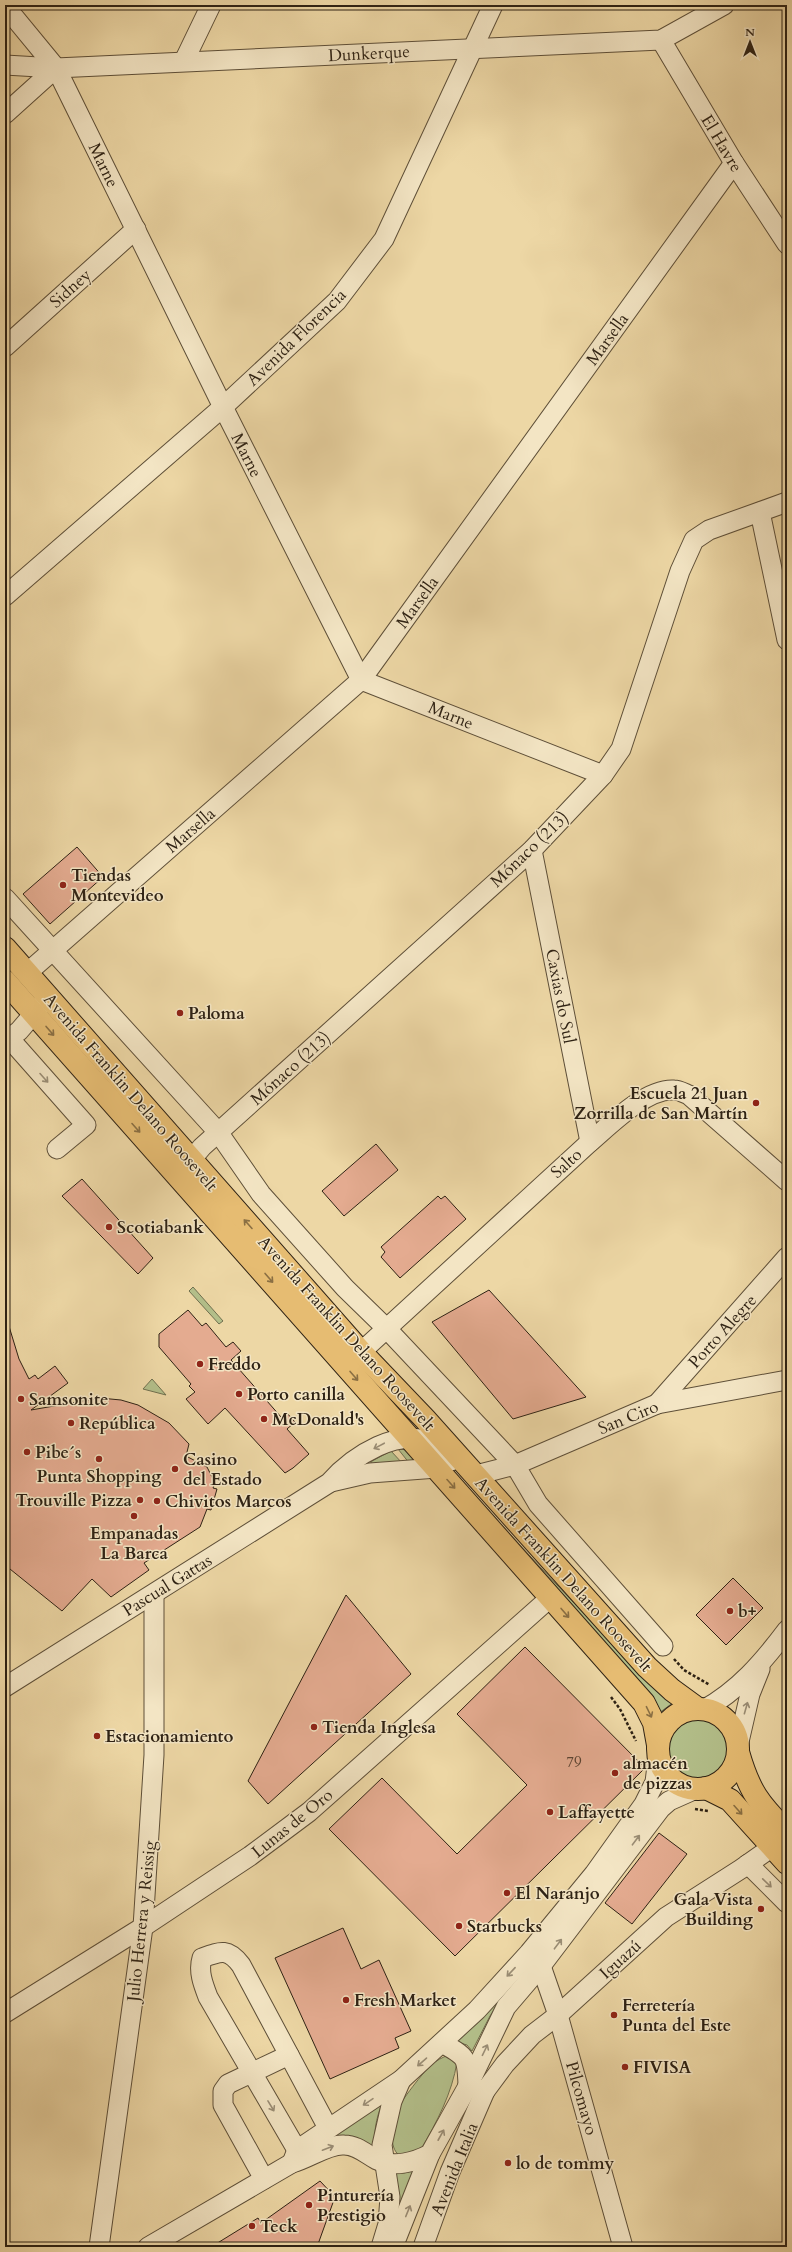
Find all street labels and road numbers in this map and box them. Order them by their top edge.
street label: Dunkerque [327,40,411,67]
street label: El Havre [695,110,748,176]
street label: Marne [83,139,124,191]
street label: Sidney [45,264,96,313]
street label: Avenida Florencia [241,283,352,391]
street label: Marsella [581,308,634,370]
street label: Marne [226,429,267,481]
street label: Marsella [391,571,444,633]
street label: Marne [425,696,477,735]
street label: Marsella [161,802,221,858]
street label: Mónaco (213) [485,806,574,893]
street label: Caxias do Sul [540,947,581,1046]
street label: Avenida Franklin Delano Roosevelt [38,988,223,1197]
street label: Mónaco (213) [245,1026,335,1111]
street label: Salto [546,1143,587,1184]
street label: Avenida Franklin Delano Roosevelt [253,1231,441,1436]
street label: Porto Alegre [683,1289,762,1373]
street label: San Ciro [595,1395,662,1440]
street label: Avenida Franklin Delano Roosevelt [470,1472,658,1677]
street label: Pascual Gattas [118,1549,216,1622]
street label: Lunas de Oro [247,1784,338,1863]
street label: Julio Herrera y Reissig [121,1839,161,2006]
street label: Iguazú [594,1934,646,1984]
street label: Pilcomayo [560,2058,603,2138]
street label: Avenida Italia [425,2118,484,2219]

